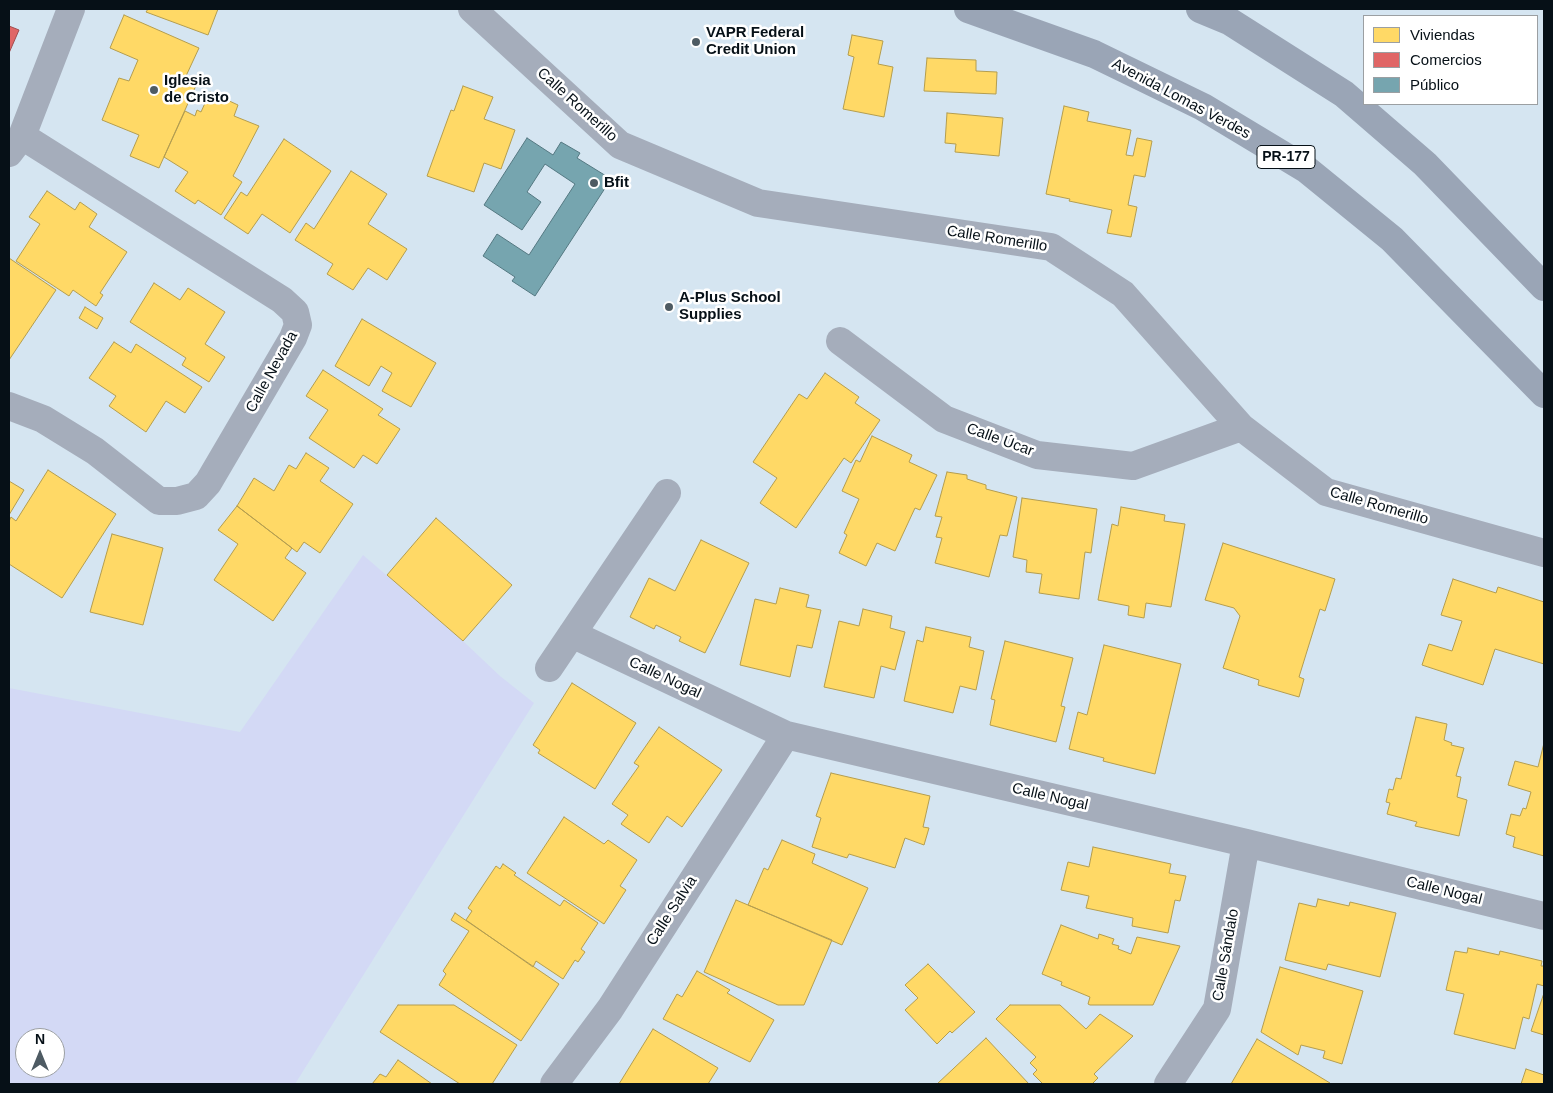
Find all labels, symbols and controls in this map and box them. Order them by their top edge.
legend [1363,15,1538,105]
place label: VAPR Federal Credit Union [706,24,804,59]
text: Viviendas [1410,26,1475,43]
marker: VAPR Federal Credit Union [690,36,702,48]
text: Comercios [1410,51,1482,68]
street label: Avenida Lomas Verdes [1109,55,1253,143]
street label: Calle Romerillo [533,64,621,146]
place label: Iglesia de Cristo [164,72,229,107]
text: Público [1410,76,1459,93]
marker: Iglesia de Cristo [148,84,160,96]
road number: PR-177 [1257,146,1315,168]
place label: Bfit [604,174,629,192]
marker: Bfit [588,177,600,189]
street label: Calle Romerillo [945,222,1049,256]
place label: A-Plus School Supplies [679,289,781,324]
marker: A-Plus School Supplies [663,301,675,313]
street label: Calle Nevada [242,328,302,416]
street label: Calle Úcar [964,420,1036,460]
street label: Calle Romerillo [1328,483,1430,529]
street label: Calle Nogal [626,653,704,703]
street label: Calle Nogal [1010,780,1090,814]
street label: Calle Salvia [643,873,701,949]
street label: Calle Nogal [1404,873,1484,909]
street label: Calle Sándalo [1209,907,1243,1003]
north arrow [15,1028,65,1078]
text: N [35,1031,45,1047]

